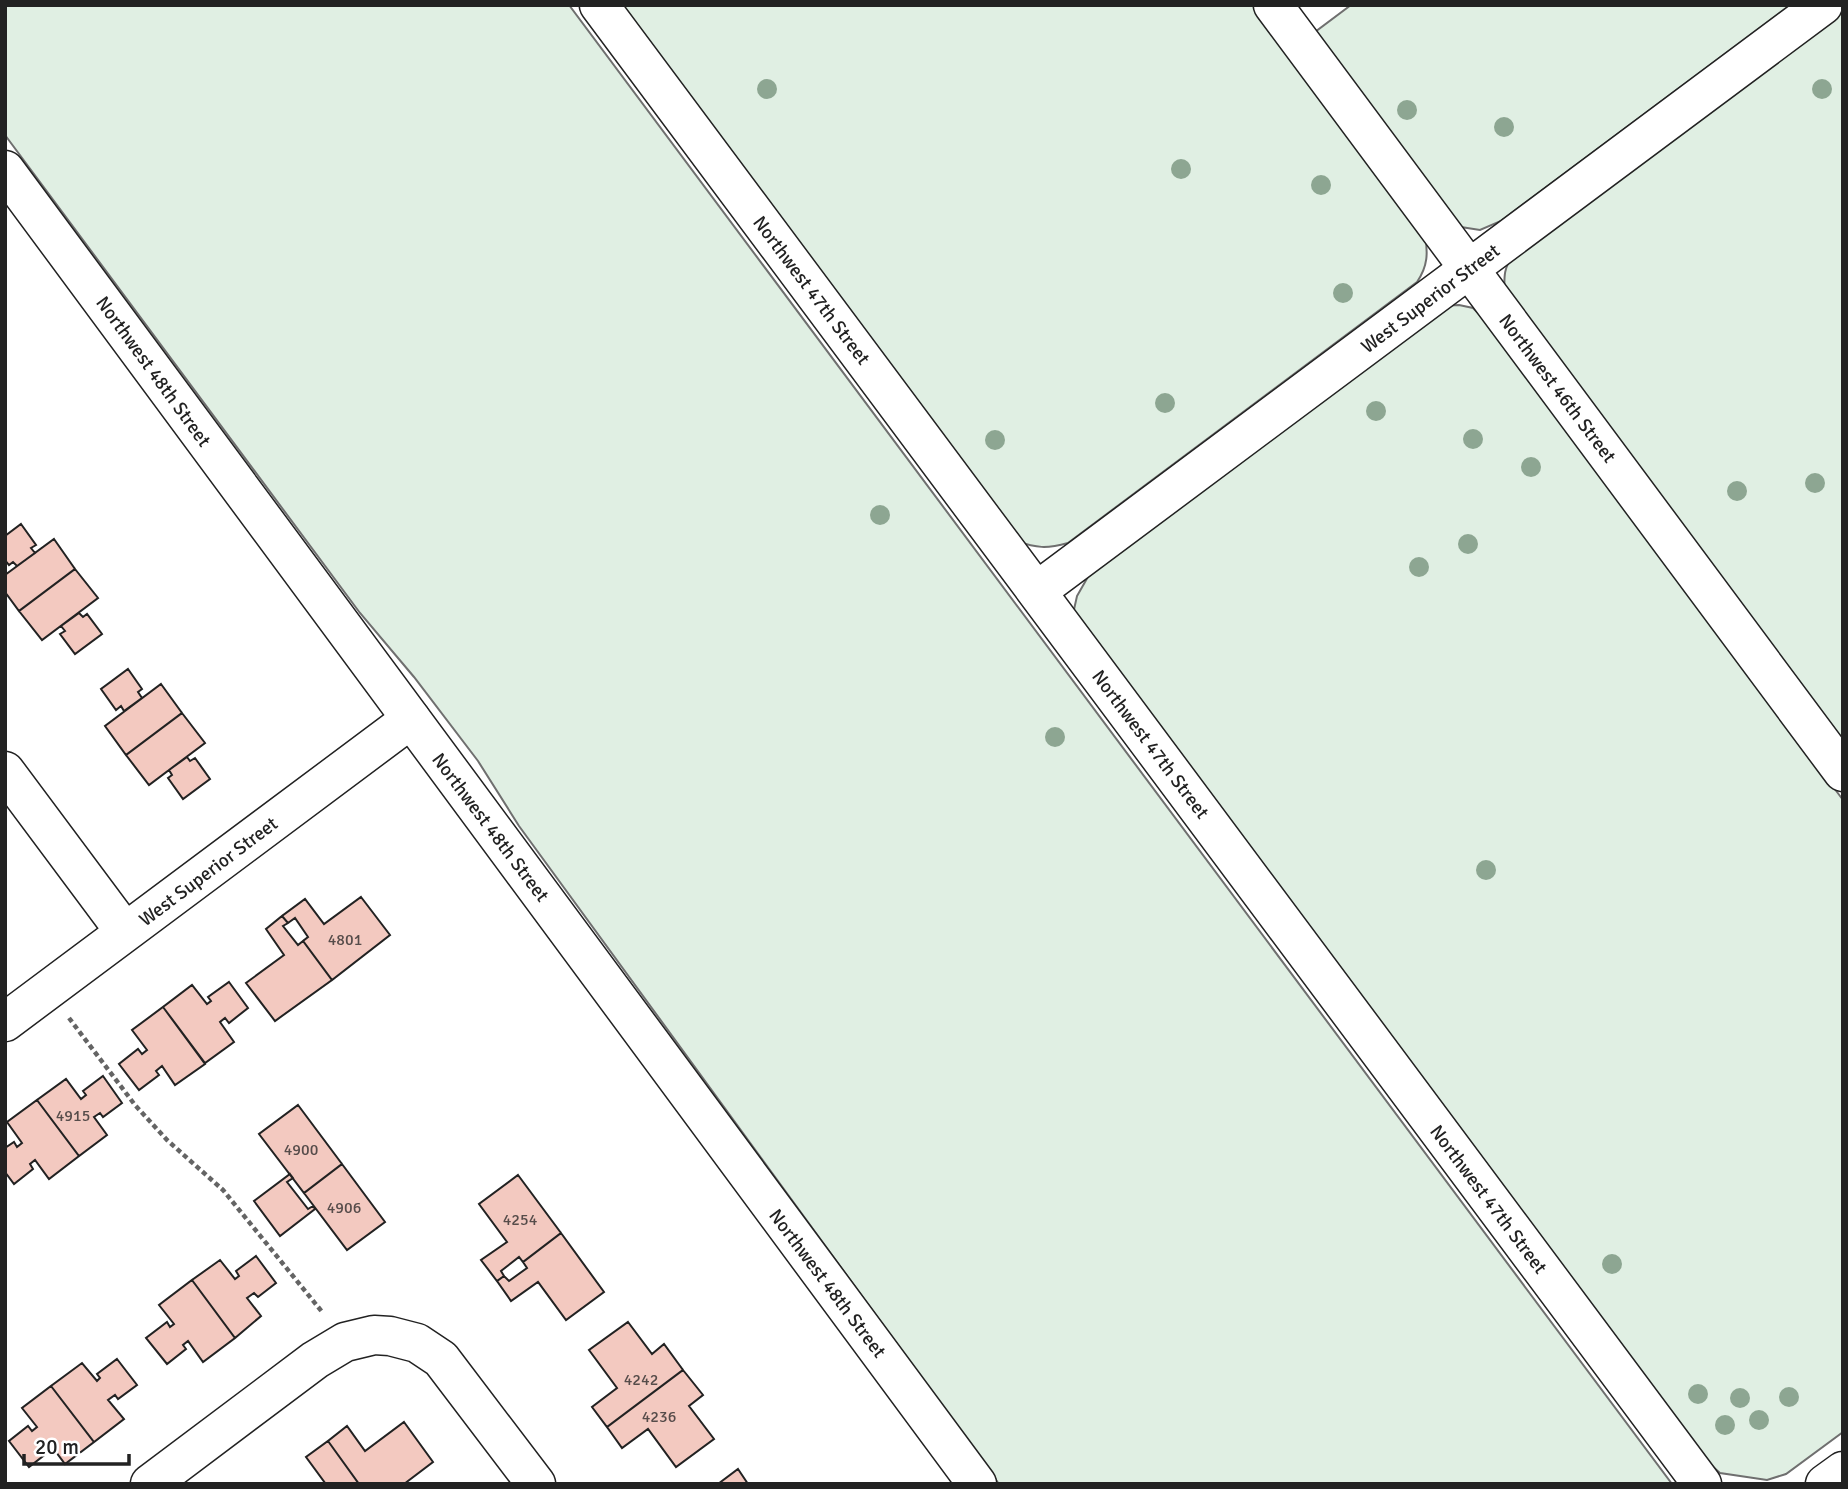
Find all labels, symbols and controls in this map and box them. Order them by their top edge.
street label: Northwest 47th Street [747,211,875,370]
street label: West Superior Street [1356,239,1505,359]
street label: Northwest 48th Street [91,292,216,452]
street label: Northwest 46th Street [1493,309,1621,468]
street label: Northwest 47th Street [1086,665,1214,824]
street label: Northwest 48th Street [426,748,554,907]
street label: West Superior Street [134,812,283,932]
house number: 4801 [328,930,362,950]
house number: 4915 [56,1106,90,1126]
street label: Northwest 47th Street [1424,1120,1552,1279]
house number: 4900 [284,1140,318,1160]
house number: 4906 [327,1198,361,1218]
street label: Northwest 48th Street [763,1204,891,1363]
house number: 4254 [503,1210,538,1230]
house number: 4242 [624,1370,658,1390]
house number: 4236 [642,1407,676,1427]
scale bar [24,1422,130,1466]
text: 20 m [35,1434,79,1460]

